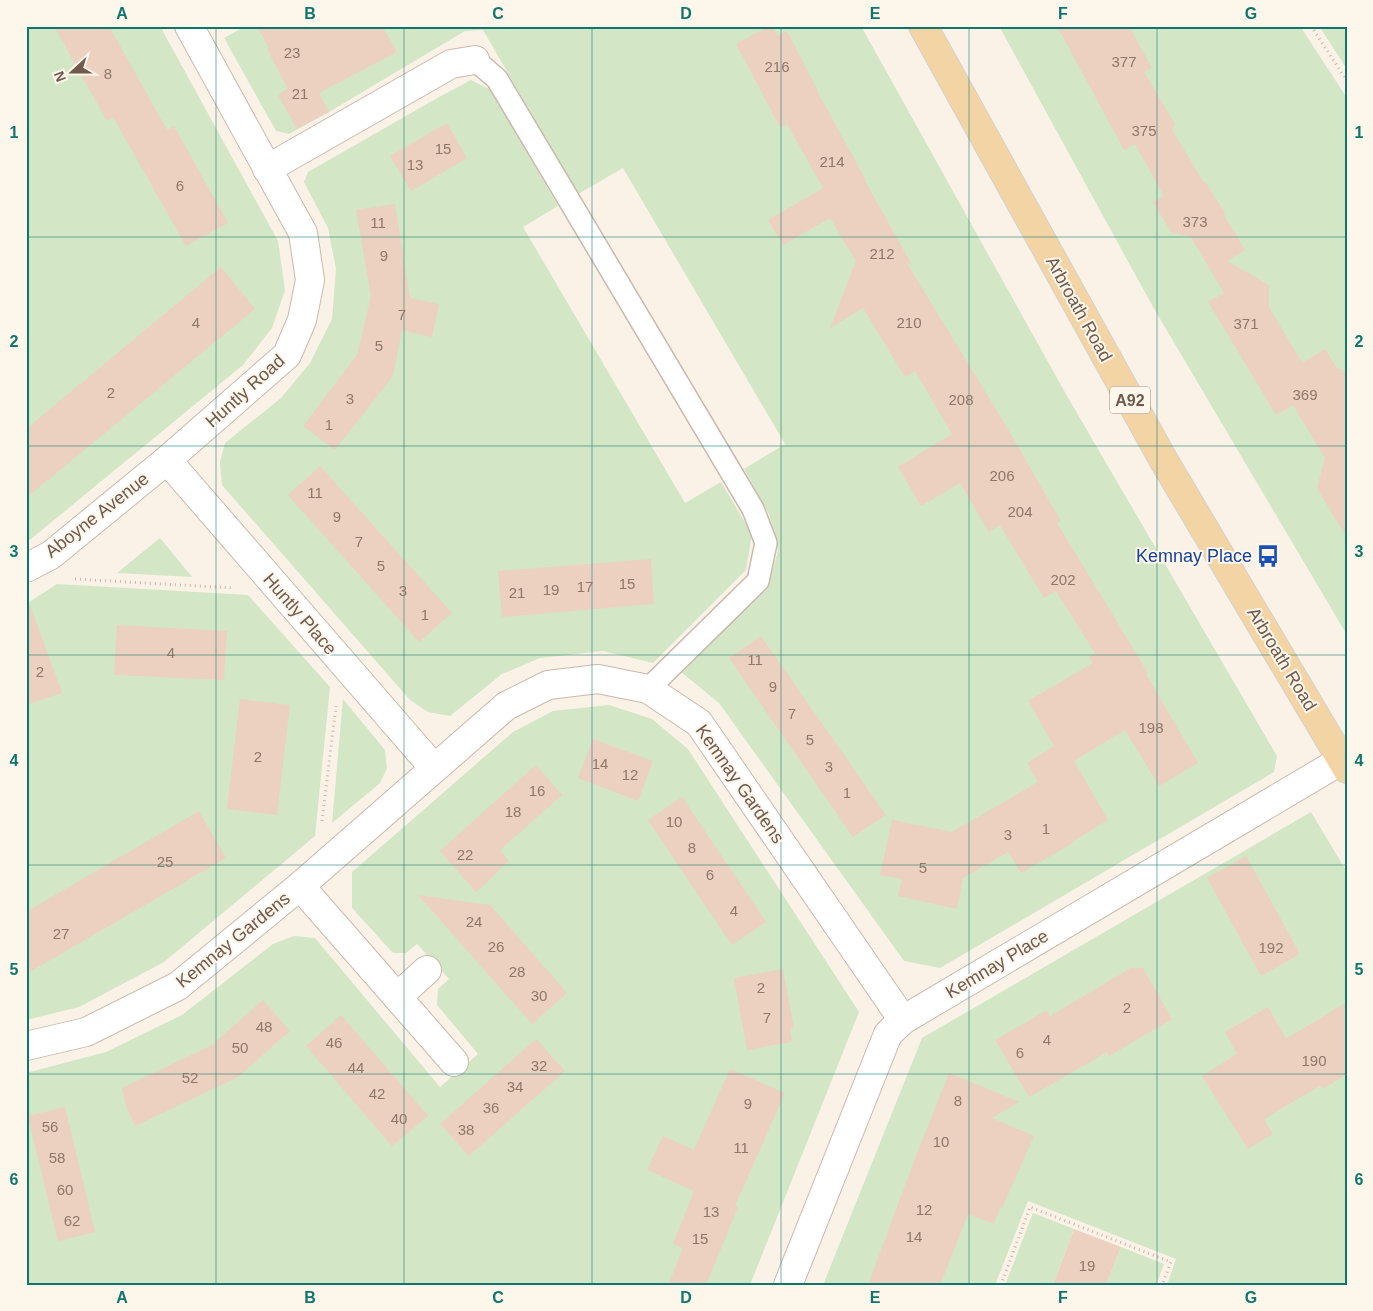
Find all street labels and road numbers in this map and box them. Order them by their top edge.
street label: Arbroath Road [1042,253,1116,365]
street label: Huntly Road [201,350,289,432]
road number: A92 [1110,386,1150,414]
street label: Aboyne Avenue [41,468,153,562]
street label: Huntly Place [259,569,341,659]
street label: Arbroath Road [1243,604,1321,714]
street label: Kemnay Gardens [692,721,788,847]
street label: Kemnay Gardens [172,888,294,992]
street label: Kemnay Place [942,926,1052,1002]

